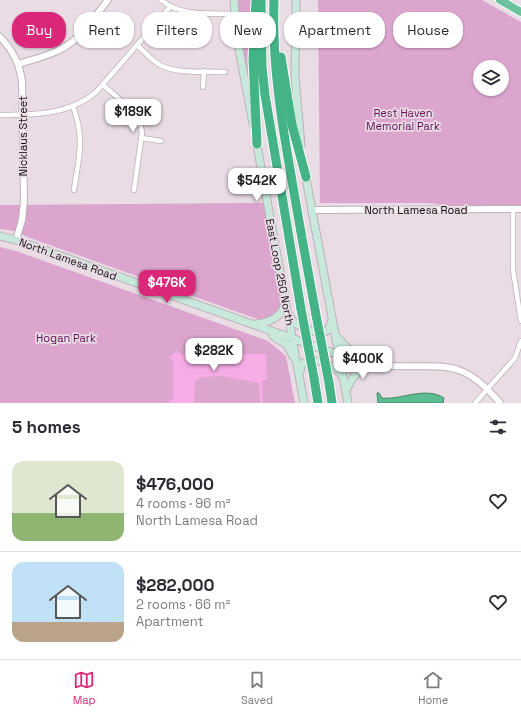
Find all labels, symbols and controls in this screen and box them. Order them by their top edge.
chip: Buy [12,12,66,48]
chip: Rent [74,12,134,48]
chip: Filters [142,12,212,48]
chip: New [220,12,276,48]
chip: Apartment [284,12,385,48]
chip: House [393,12,463,48]
map controls [473,60,509,96]
button: layers [473,60,509,96]
street label: Nicklaus Street [16,96,30,176]
pin: $189K [105,99,161,133]
text: $189K [114,103,152,120]
park label: Rest Haven Memorial Park [366,106,440,133]
pin: $542K [229,168,285,202]
text: $542K [237,172,277,189]
street label: North Lamesa Road [364,203,468,217]
street label: East Loop 250 North [263,217,297,327]
street label: North Lamesa Road [17,235,119,283]
pin: $476K [139,270,195,304]
text: $476K [148,274,186,291]
park label: Hogan Park [36,331,96,345]
pin: $282K [186,338,242,372]
text: $282K [194,342,234,359]
pin: $400K [335,346,391,380]
text: $400K [342,350,384,367]
text: 5 homes [12,416,81,438]
icon: filters [487,416,509,438]
text: $476,000 [136,473,214,495]
icon: home [44,477,92,525]
icon: heart [487,490,509,512]
text: 4 rooms · 96 m² [136,495,231,512]
text: North Lamesa Road [136,512,258,529]
text: $282,000 [136,574,215,596]
icon: home [44,578,92,626]
icon: heart [487,591,509,613]
text: 2 rooms · 66 m² [136,596,230,613]
text: Apartment [136,613,204,630]
tab: Map [73,669,96,707]
tab: Saved [241,669,273,707]
tab: Home [418,669,448,707]

